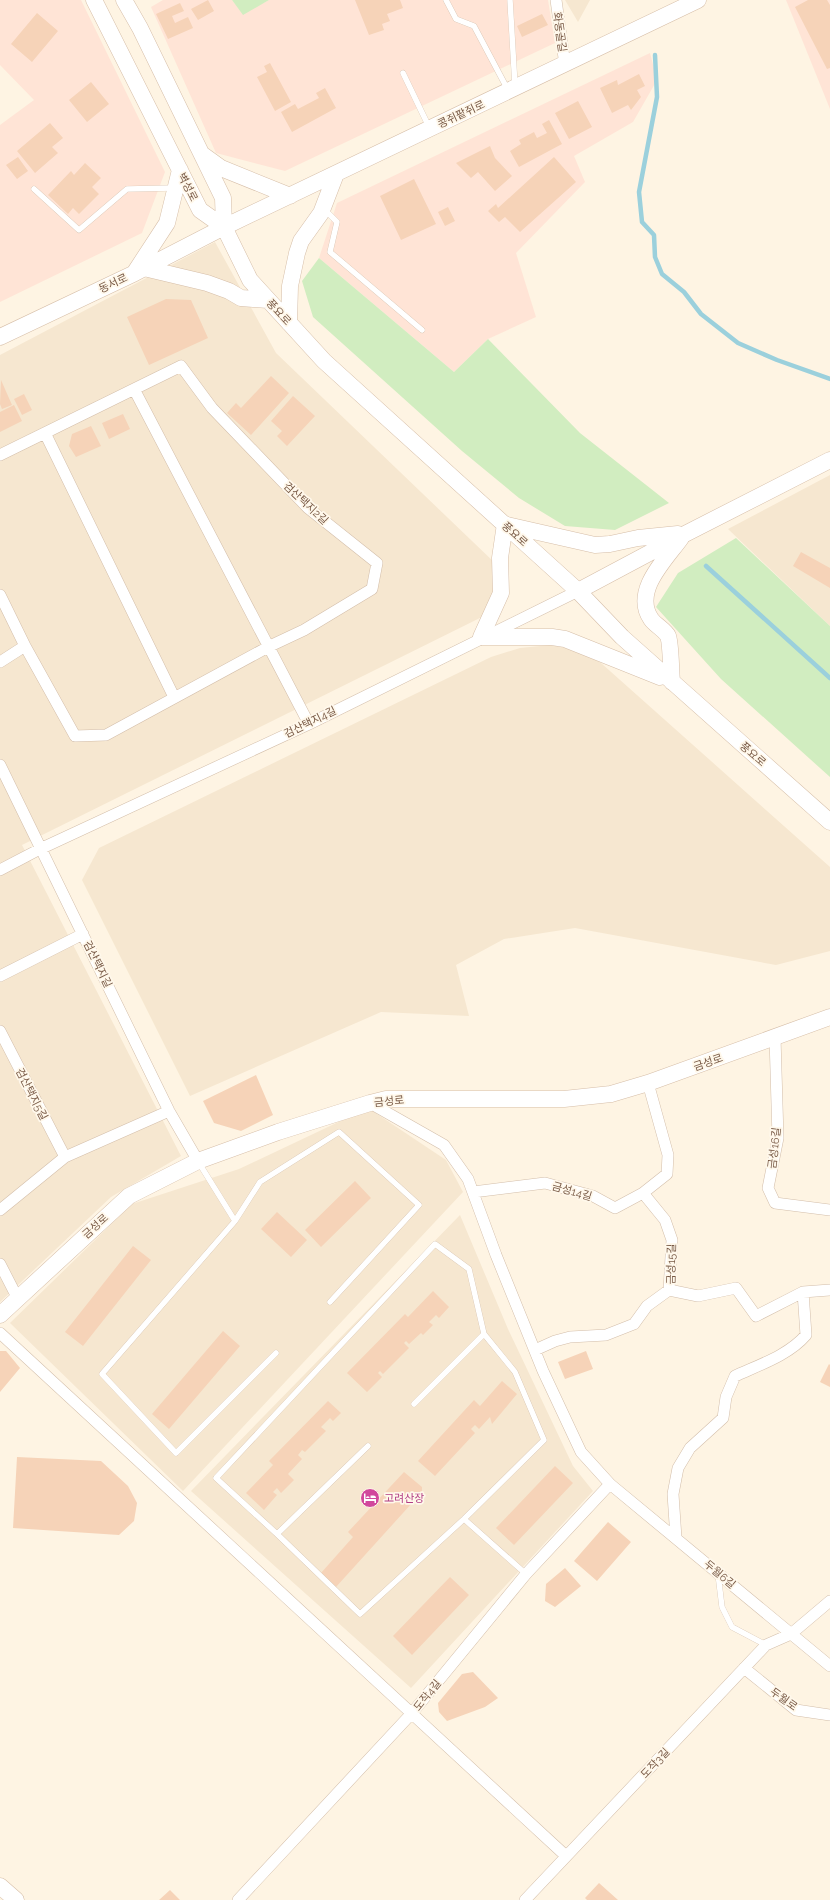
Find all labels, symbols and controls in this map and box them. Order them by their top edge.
street label: 화동골길 [550,11,569,53]
street label: 콩쥐팥쥐로 [436,98,487,131]
street label: 벽성로 [175,171,200,204]
street label: 동서로 [97,271,130,296]
street label: 풍요로 [264,297,294,328]
street label: 검산택지2길 [281,479,331,527]
street label: 풍요로 [499,519,530,549]
street label: 검산택지4길 [282,704,339,741]
street label: 풍요로 [737,740,768,769]
street label: 검산택지길 [81,939,114,990]
street label: 금성로 [692,1051,725,1074]
street label: 검산택지5길 [13,1066,50,1122]
street label: 금성로 [373,1093,405,1110]
street label: 금성16길 [766,1127,783,1170]
street label: 금성14길 [550,1180,593,1203]
street label: 금성로 [80,1211,111,1241]
street label: 금성15길 [665,1243,678,1285]
hotel icon: 고려산장 [359,1487,381,1509]
place label: 고려산장 [384,1492,424,1505]
street label: 두월6길 [701,1558,738,1591]
street label: 도작4길 [411,1677,444,1714]
street label: 두월로 [768,1685,800,1713]
street label: 도작3길 [638,1746,672,1781]

